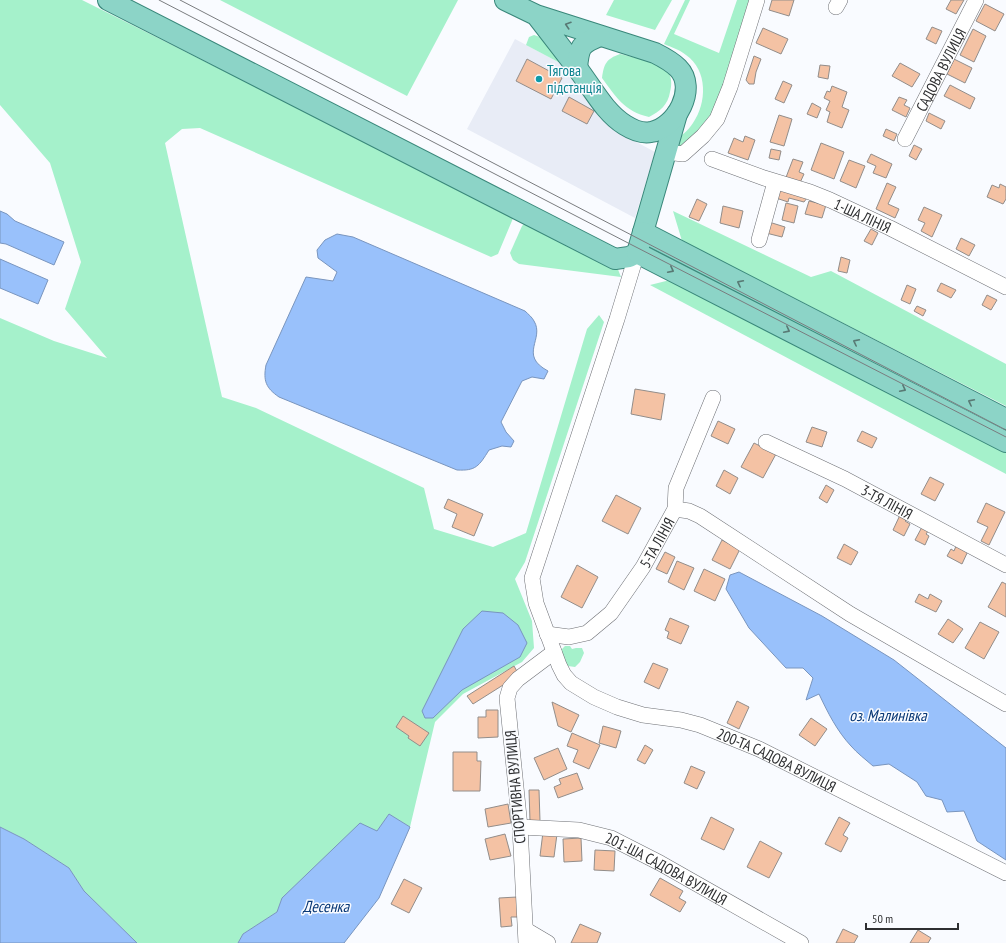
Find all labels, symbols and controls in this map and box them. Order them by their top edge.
one-way arrow [565,21,572,30]
street label: САДОВА ВУЛИЦЯ [911,25,970,114]
place label: Тягова пiдстанцiя [547,61,602,97]
marker: Тягова пiдстанцiя [534,74,544,84]
street label: 1-ША ЛІНІЯ [831,194,894,237]
one-way arrow [667,266,675,273]
one-way arrow [737,280,744,287]
one-way arrow [783,325,790,333]
one-way arrow [853,339,860,347]
one-way arrow [898,385,906,392]
one-way arrow [968,399,976,406]
street label: 3-ТЯ ЛІНІЯ [858,480,916,523]
street label: 5-ТА ЛІНІЯ [635,514,678,571]
water label: оз. Малинівка [849,705,928,725]
street label: 200-ТА САДОВА ВУЛИЦЯ [714,723,839,796]
street label: СПОРТИВНА ВУЛИЦЯ [501,729,529,845]
street label: 201-ША САДОВА ВУЛИЦЯ [604,828,731,909]
water label: Десенка [302,896,351,916]
scale bar [866,905,958,931]
text: 50 m [872,911,893,926]

